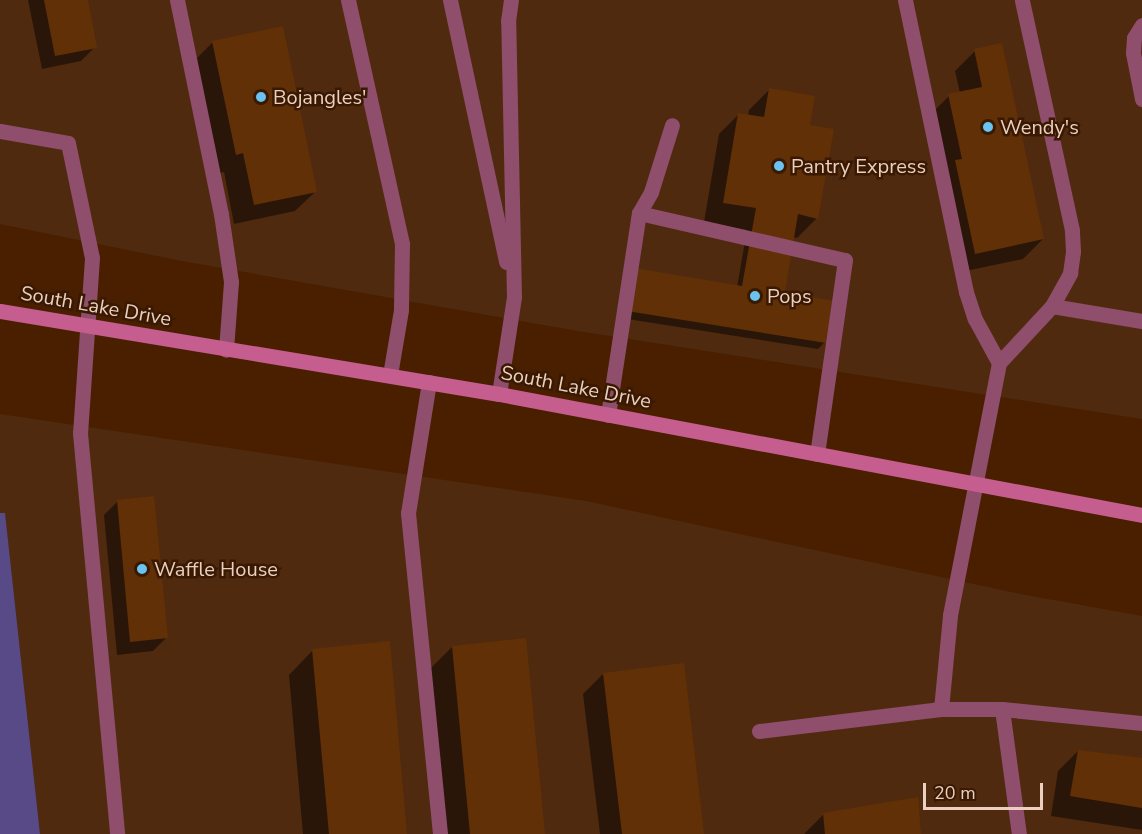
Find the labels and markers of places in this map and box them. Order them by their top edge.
place label: Bojangles' [273,85,367,109]
marker: Bojangles' [254,90,268,104]
place label: Wendy's [1000,115,1079,139]
marker: Wendy's [981,120,995,134]
place label: Pantry Express [791,154,926,178]
marker: Pantry Express [772,159,786,173]
place label: Pops [767,284,812,308]
marker: Pops [748,289,762,303]
place label: Waffle House [154,557,278,581]
marker: Waffle House [135,562,149,576]

